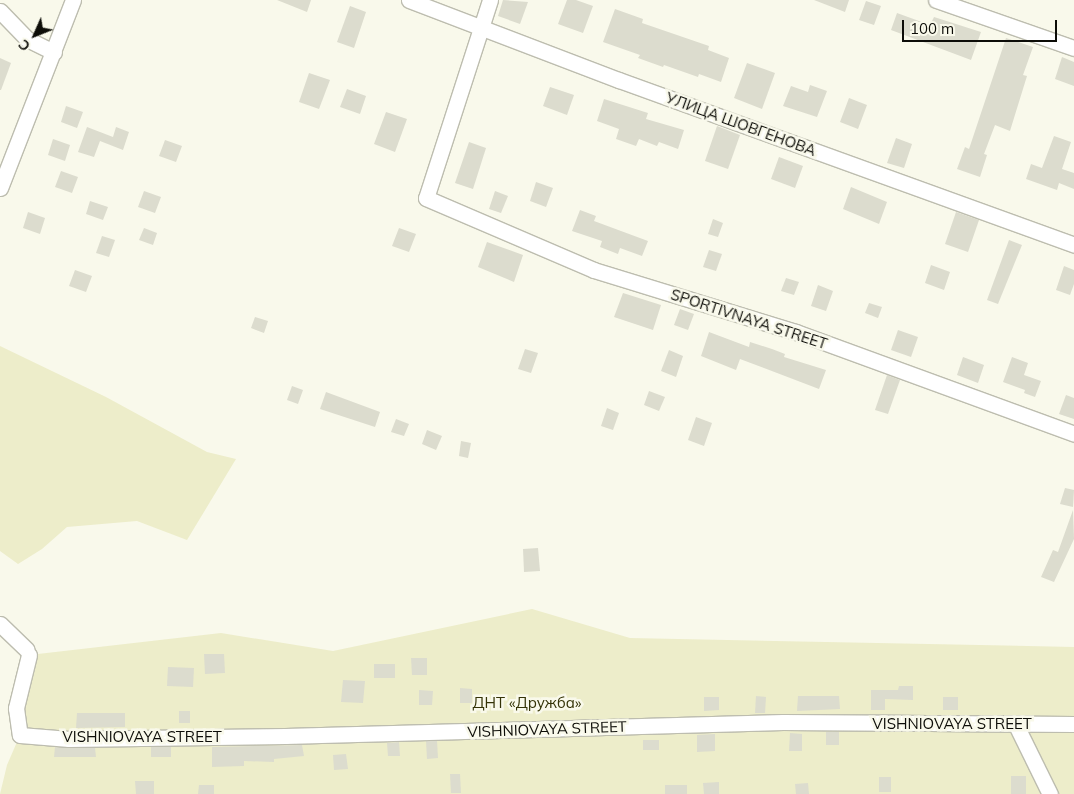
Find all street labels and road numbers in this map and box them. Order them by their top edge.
street label: УЛИЦА ШОВГЕНОВА [663,88,819,160]
street label: SPORTIVNAYA STREET [668,285,830,353]
street label: VISHNIOVAYA STREET [872,715,1032,733]
street label: VISHNIOVAYA STREET [467,717,627,741]
street label: VISHNIOVAYA STREET [62,728,222,746]

